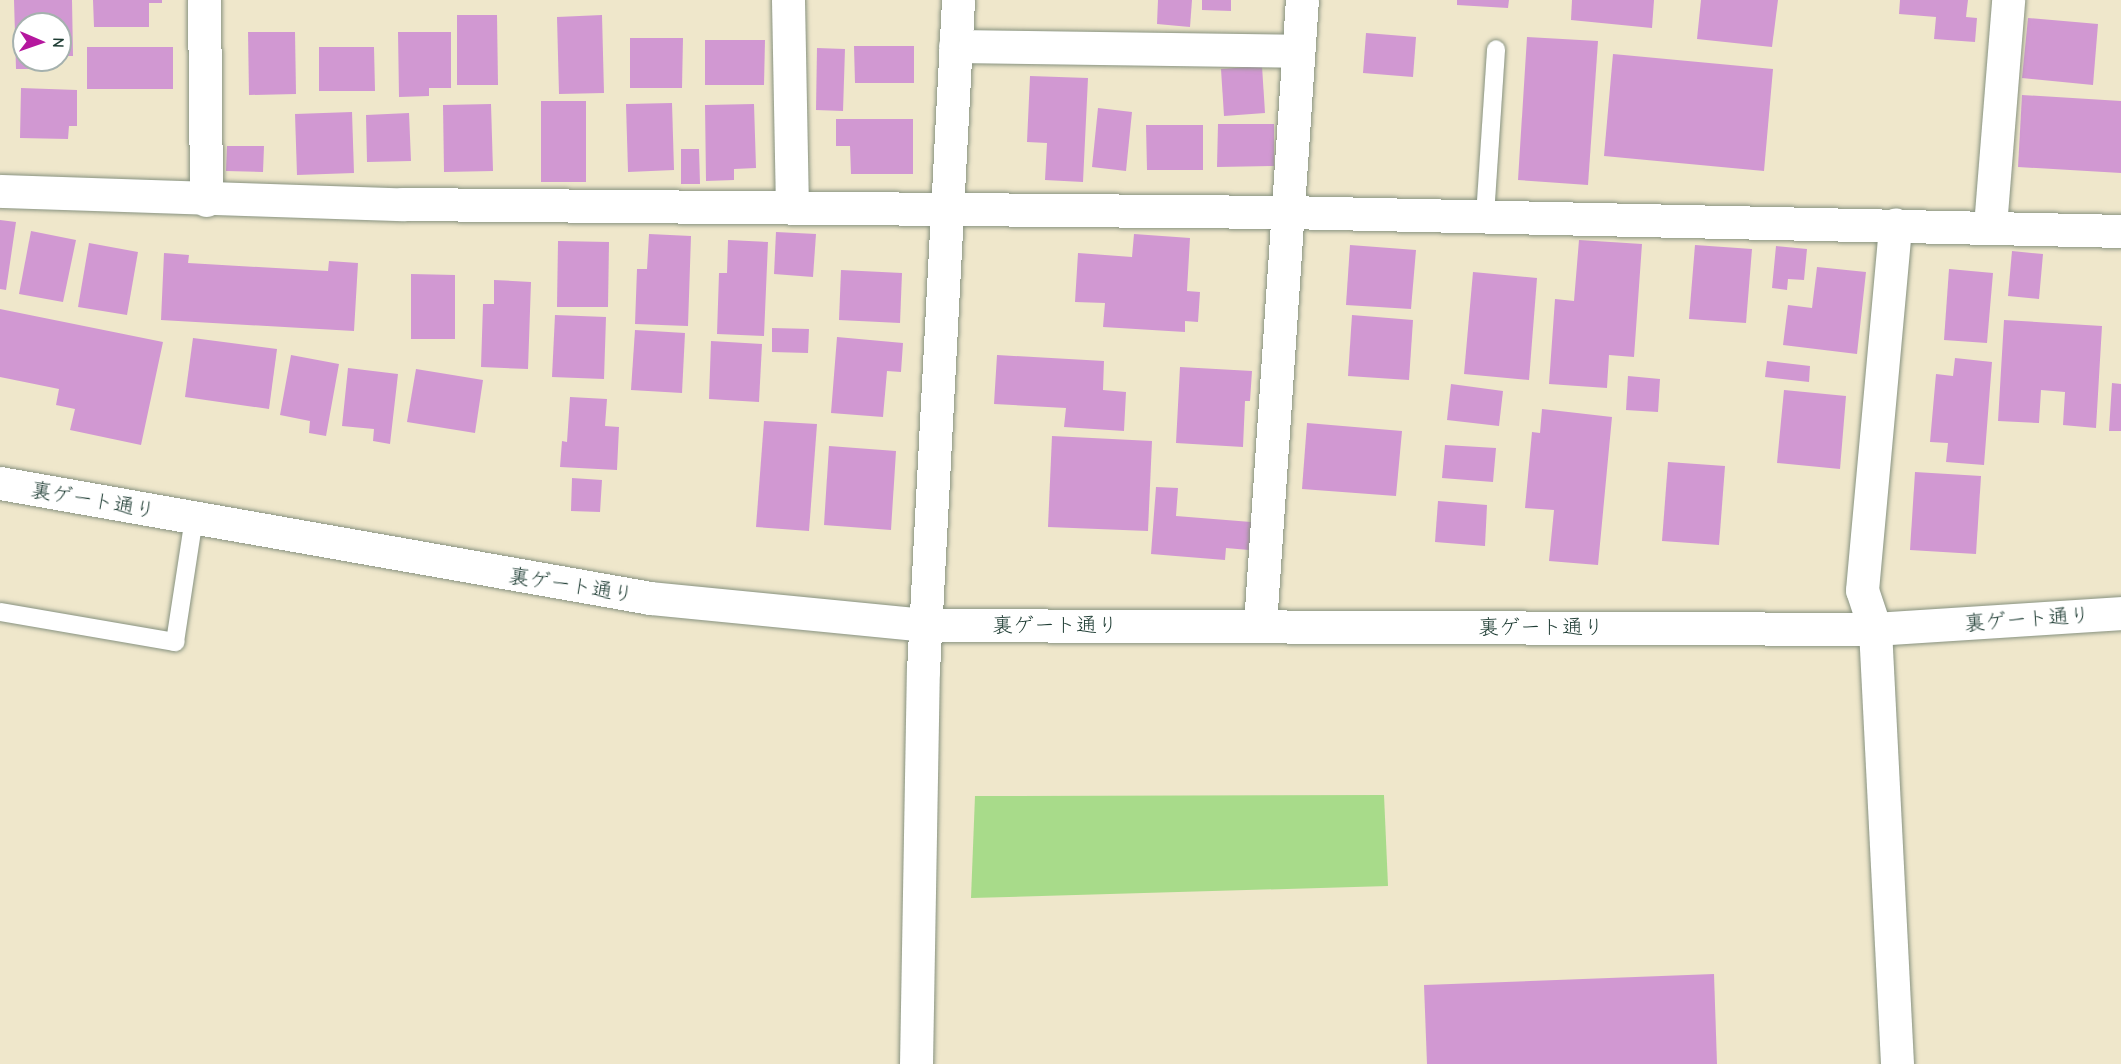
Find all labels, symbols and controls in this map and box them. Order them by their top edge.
north arrow [12,12,72,72]
text: N [49,37,67,48]
street label: 裏ゲート通り [29,477,157,523]
street label: 裏ゲート通り [507,563,635,607]
street label: 裏ゲート通り [1963,602,2091,636]
street label: 裏ゲート通り [992,612,1118,638]
street label: 裏ゲート通り [1478,614,1604,640]

